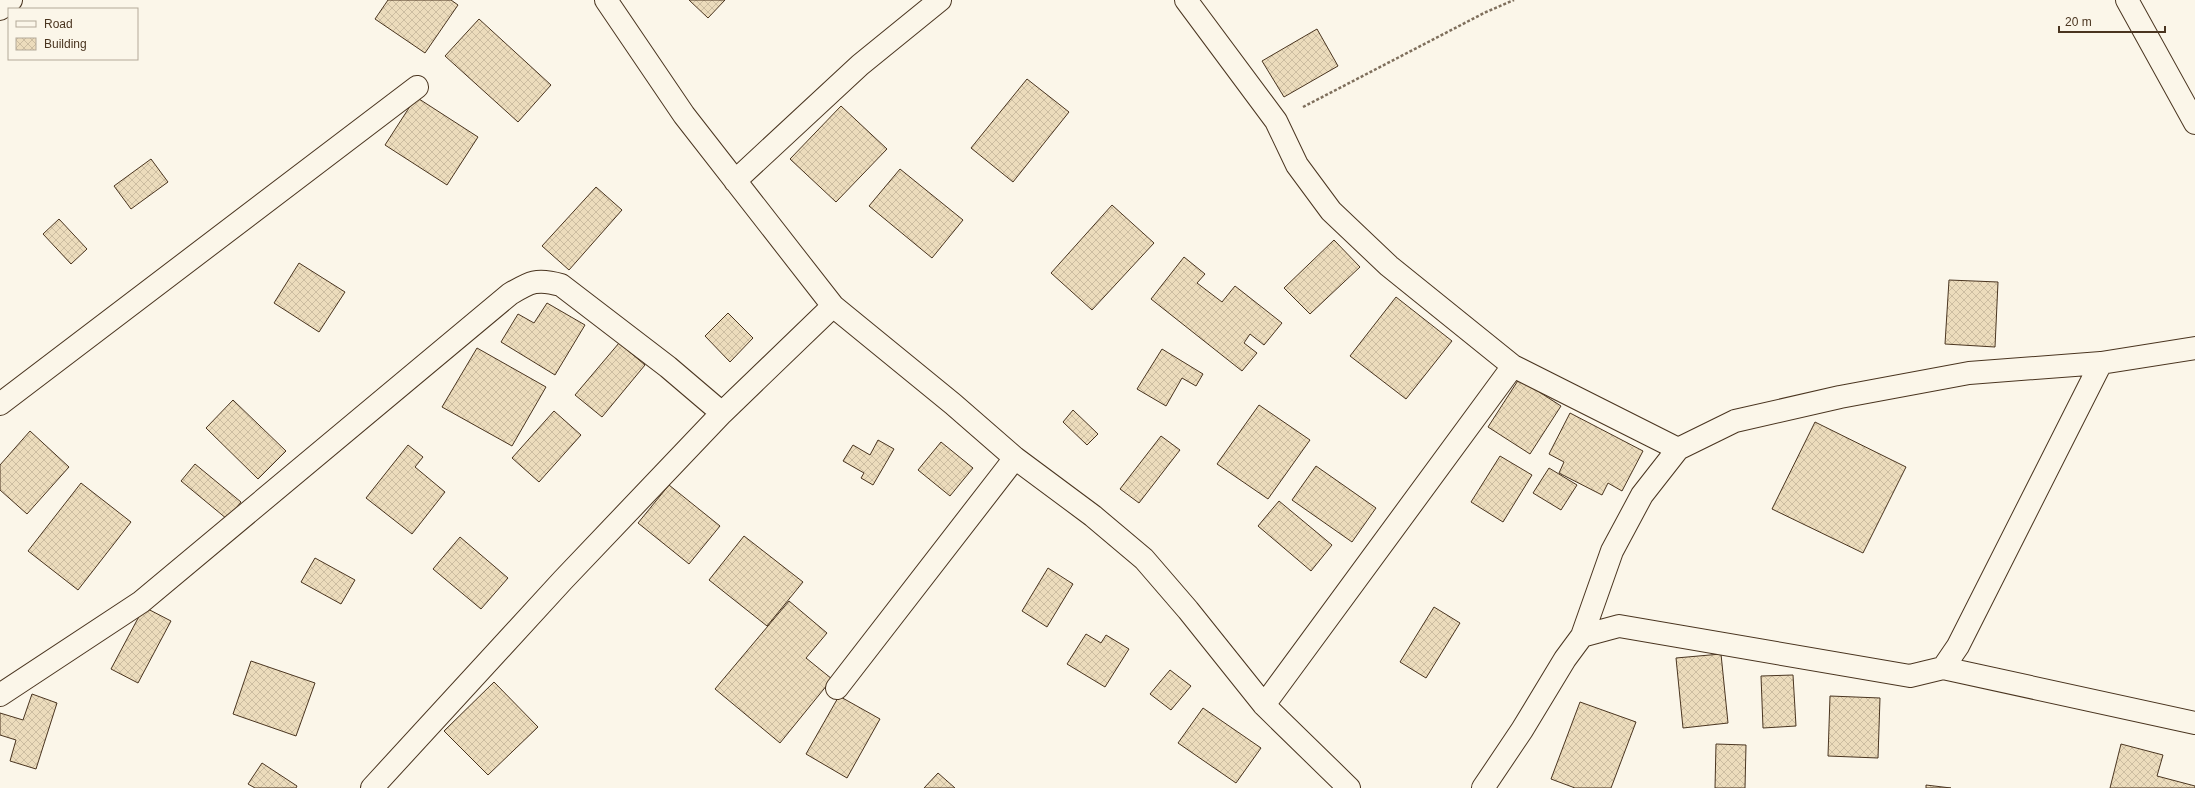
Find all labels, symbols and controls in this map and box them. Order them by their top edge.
legend [8,8,138,60]
scale bar [2059,8,2165,34]
text: 20 m [2065,15,2092,29]
text: Road [44,17,73,31]
text: Building [44,37,87,51]

